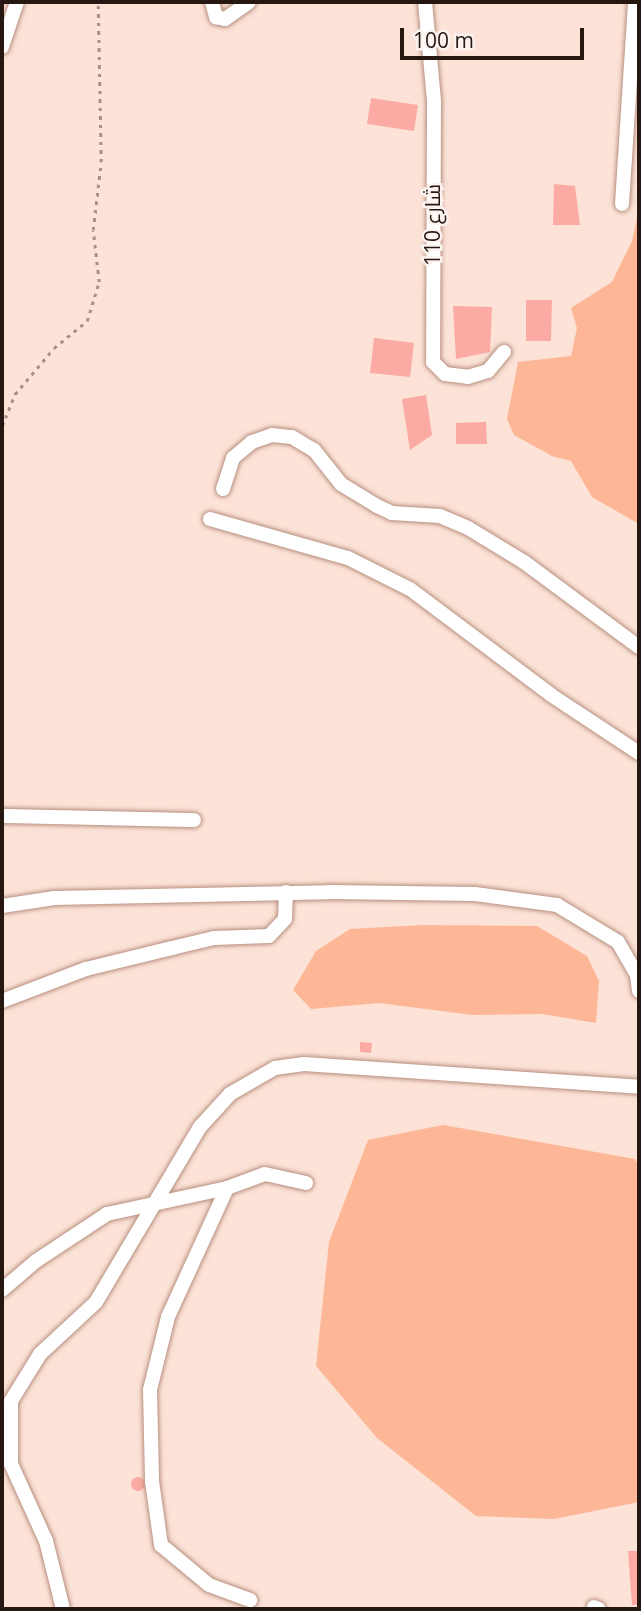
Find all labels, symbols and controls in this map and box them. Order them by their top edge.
scale bar [403,14,587,58]
text: 100 m [413,26,474,54]
street label: شارع 110 [419,184,445,266]

